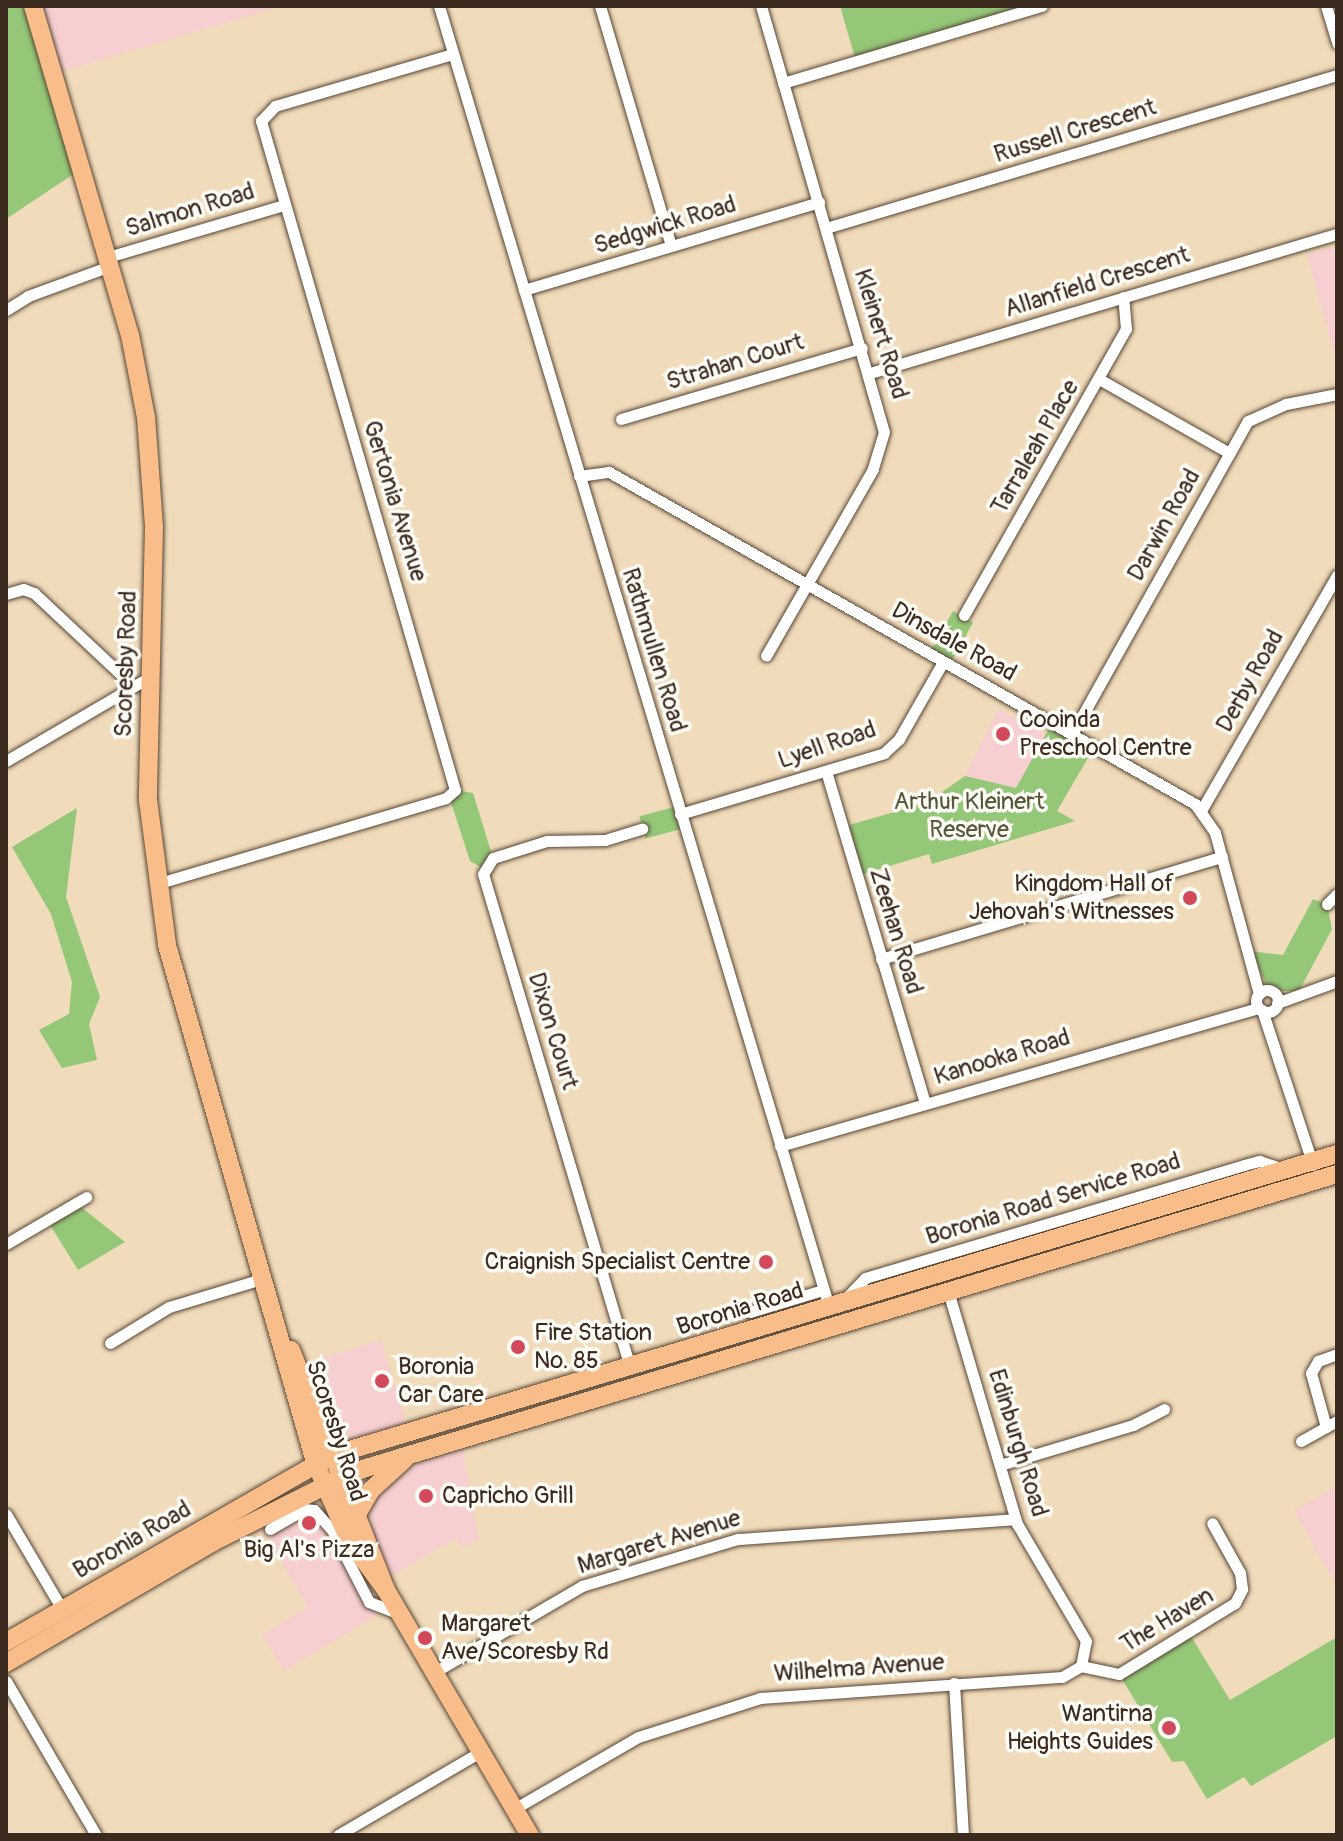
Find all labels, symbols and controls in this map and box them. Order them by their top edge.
street label: Russell Crescent [991,93,1159,169]
street label: Salmon Road [122,177,258,243]
street label: Sedgwick Road [590,190,740,260]
street label: Allanfield Crescent [1001,240,1193,324]
street label: Kleinert Road [848,265,914,403]
street label: Strahan Court [663,327,807,397]
street label: Tarraleah Place [985,375,1085,519]
street label: Gertonia Avenue [357,417,433,585]
street label: Darwin Road [1121,464,1207,586]
street label: Rathmullen Road [615,565,693,735]
street label: Scoresby Road [109,590,143,738]
street label: Dinsdale Road [887,596,1021,688]
street label: Derby Road [1210,625,1290,737]
place label: Cooinda Preschool Centre [1019,706,1192,762]
street label: Lyell Road [774,715,880,775]
marker: Cooinda Preschool Centre [994,725,1012,743]
park label: Arthur Kleinert Reserve [894,788,1044,844]
street label: Zeehan Road [863,865,929,997]
place label: Kingdom Hall of Jehovah's Witnesses [969,870,1174,926]
marker: Kingdom Hall of Jehovah's Witnesses [1181,889,1199,907]
street label: Dixon Court [522,969,584,1093]
street label: Kanooka Road [930,1023,1074,1091]
street label: Boronia Road Service Road [922,1147,1184,1251]
place label: Craignish Specialist Centre [485,1248,750,1276]
marker: Craignish Specialist Centre [757,1253,775,1271]
street label: Boronia Road [673,1276,807,1342]
place label: Fire Station No. 85 [534,1319,652,1375]
marker: Fire Station No. 85 [509,1338,527,1356]
place label: Boronia Car Care [398,1353,484,1409]
street label: Scoresby Road [300,1357,372,1505]
street label: Edinburgh Road [982,1366,1054,1520]
marker: Boronia Car Care [373,1372,391,1390]
place label: Capricho Grill [442,1482,574,1510]
marker: Capricho Grill [417,1487,435,1505]
street label: Boronia Road [68,1495,196,1585]
street label: Margaret Avenue [574,1504,744,1580]
marker: Big Al's Pizza [300,1514,318,1532]
place label: Big Al's Pizza [244,1536,374,1564]
street label: The Haven [1115,1581,1219,1659]
place label: Margaret Ave/Scoresby Rd [441,1610,609,1666]
marker: Margaret Ave/Scoresby Rd [416,1629,434,1647]
street label: Wilhelma Avenue [773,1648,945,1688]
place label: Wantirna Heights Guides [1007,1700,1153,1756]
marker: Wantirna Heights Guides [1160,1719,1178,1737]

